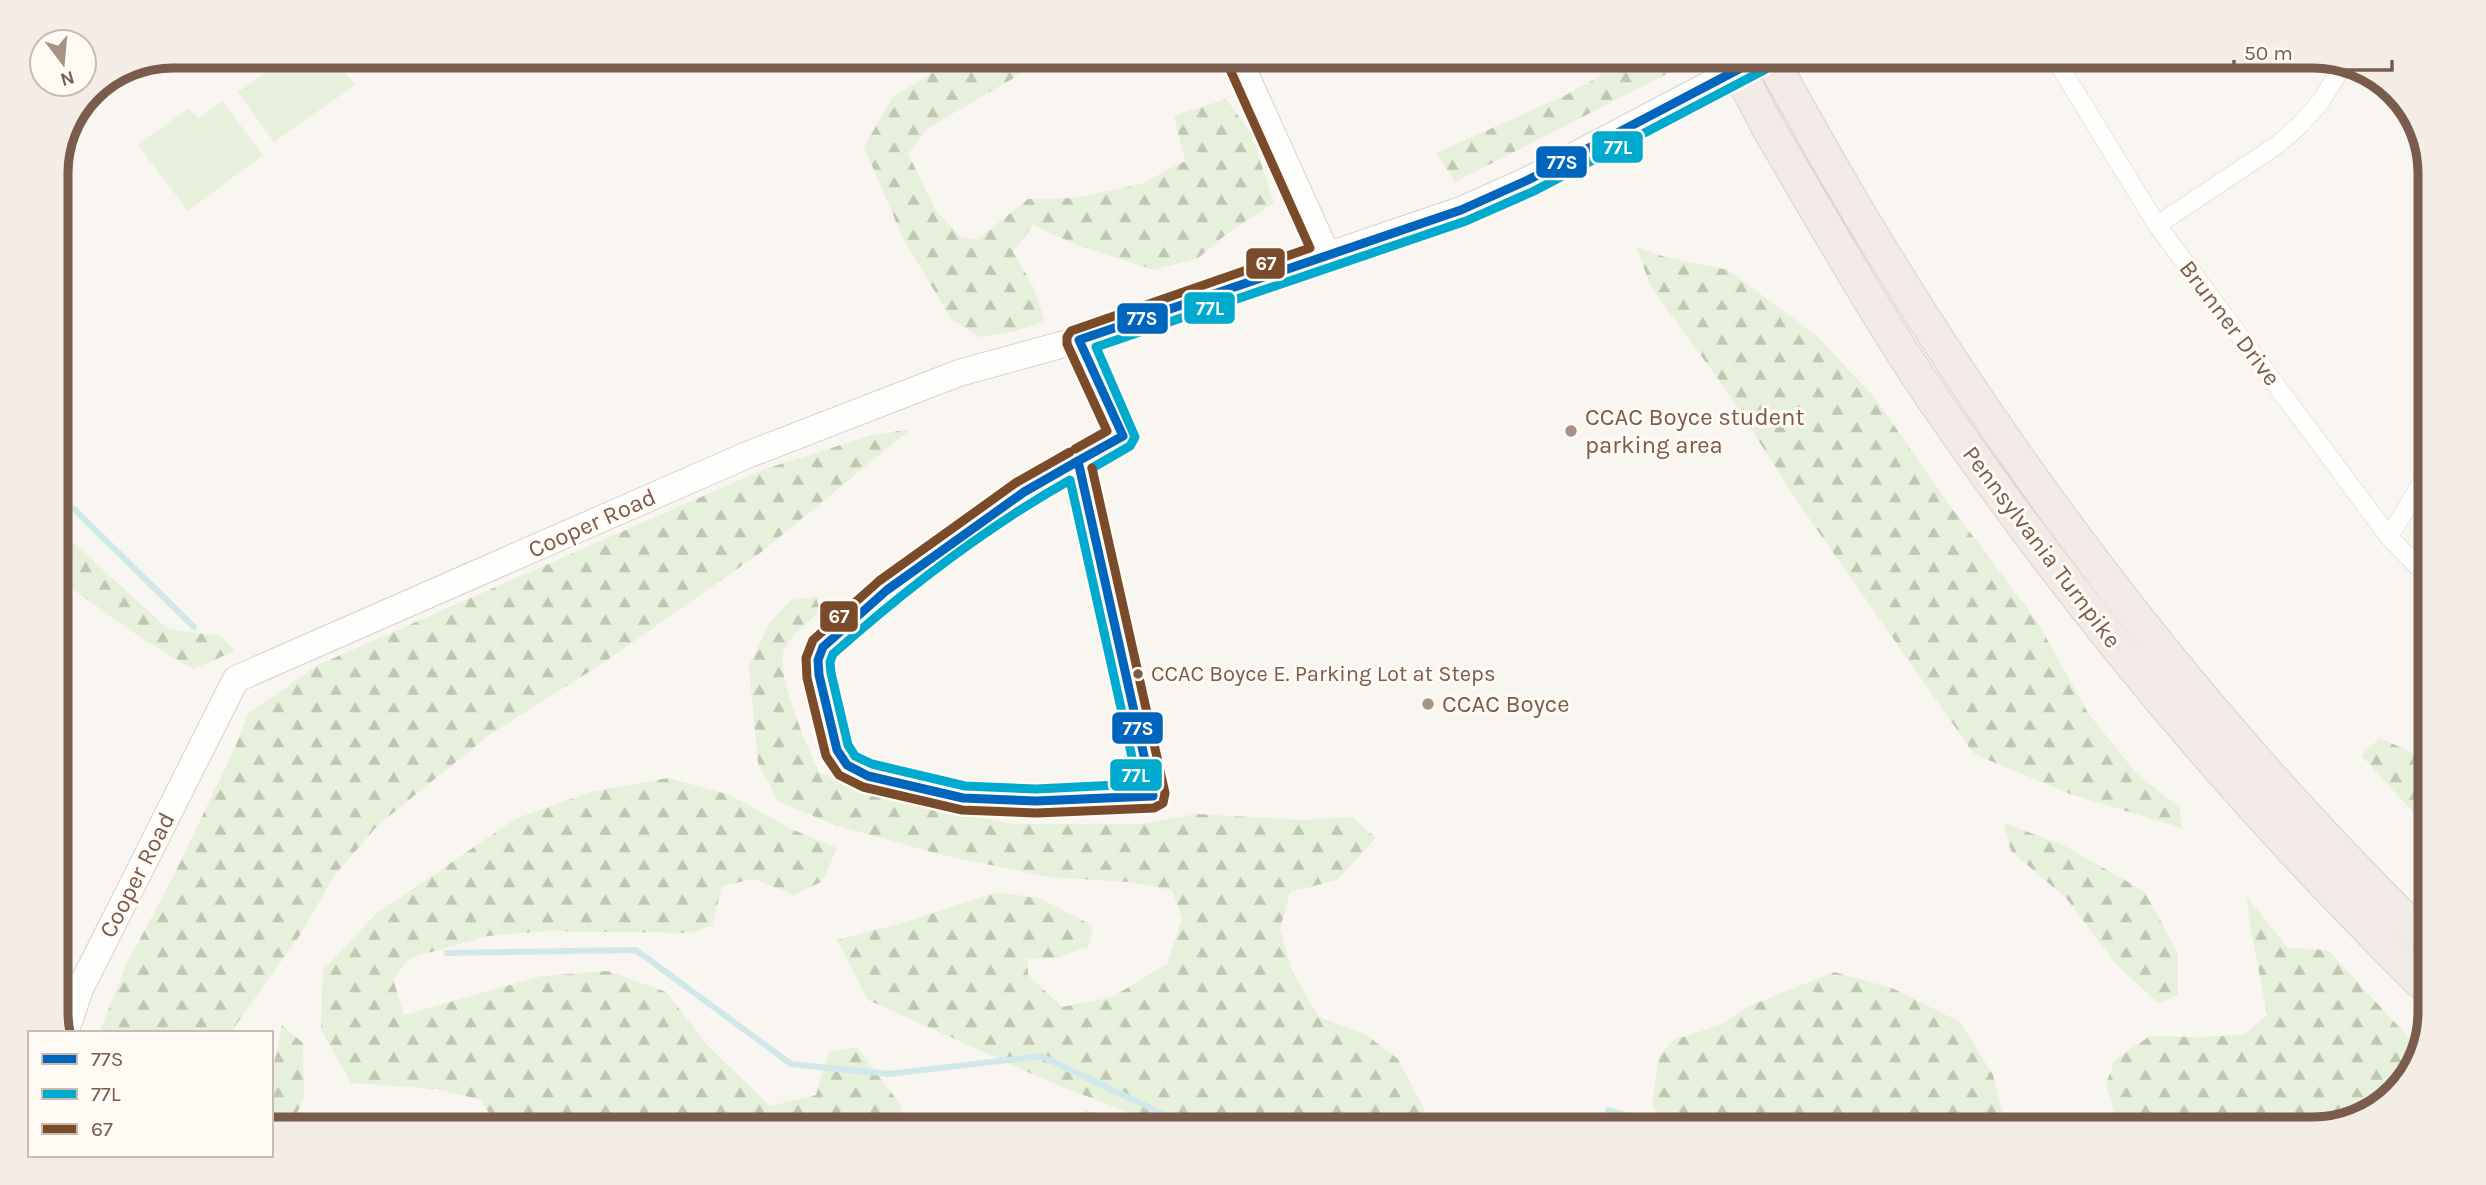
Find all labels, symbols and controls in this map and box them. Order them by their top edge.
north arrow [28,28,98,98]
scale bar [2234,28,2392,72]
text: 50 m [2244,41,2293,65]
text: N [58,66,77,91]
line badge: 77L [1591,130,1644,164]
text: 77L [1604,137,1633,159]
line badge: 77S [1535,145,1588,179]
text: 77S [1546,152,1578,174]
line badge: 67 [1245,247,1286,280]
text: 67 [1256,253,1277,275]
street label: Brunner Drive [2174,255,2286,391]
line badge: 77L [1183,291,1236,325]
text: 77L [1196,298,1225,320]
line badge: 77S [1116,302,1169,335]
text: 77S [1126,308,1158,330]
place label: CCAC Boyce student parking area [1585,403,1804,459]
marker: CCAC Boyce student parking area [1563,423,1579,439]
street label: Pennsylvania Turnpike [1957,441,2127,653]
street label: Cooper Road [524,482,660,564]
line badge: 67 [819,600,859,633]
text: 67 [829,606,850,628]
place label: CCAC Boyce E. Parking Lot at Steps [1151,661,1495,687]
marker: CCAC Boyce E. Parking Lot at Steps [1131,667,1145,681]
place label: CCAC Boyce [1442,690,1570,718]
marker: CCAC Boyce [1420,696,1436,712]
line badge: 77S [1111,711,1164,745]
text: 77S [1122,718,1154,740]
line badge: 77L [1109,758,1163,792]
text: 77L [1122,765,1151,787]
street label: Cooper Road [93,808,181,942]
legend [28,1031,273,1157]
text: 77S [91,1047,123,1071]
text: 77L [91,1082,121,1106]
text: 67 [91,1117,113,1141]

